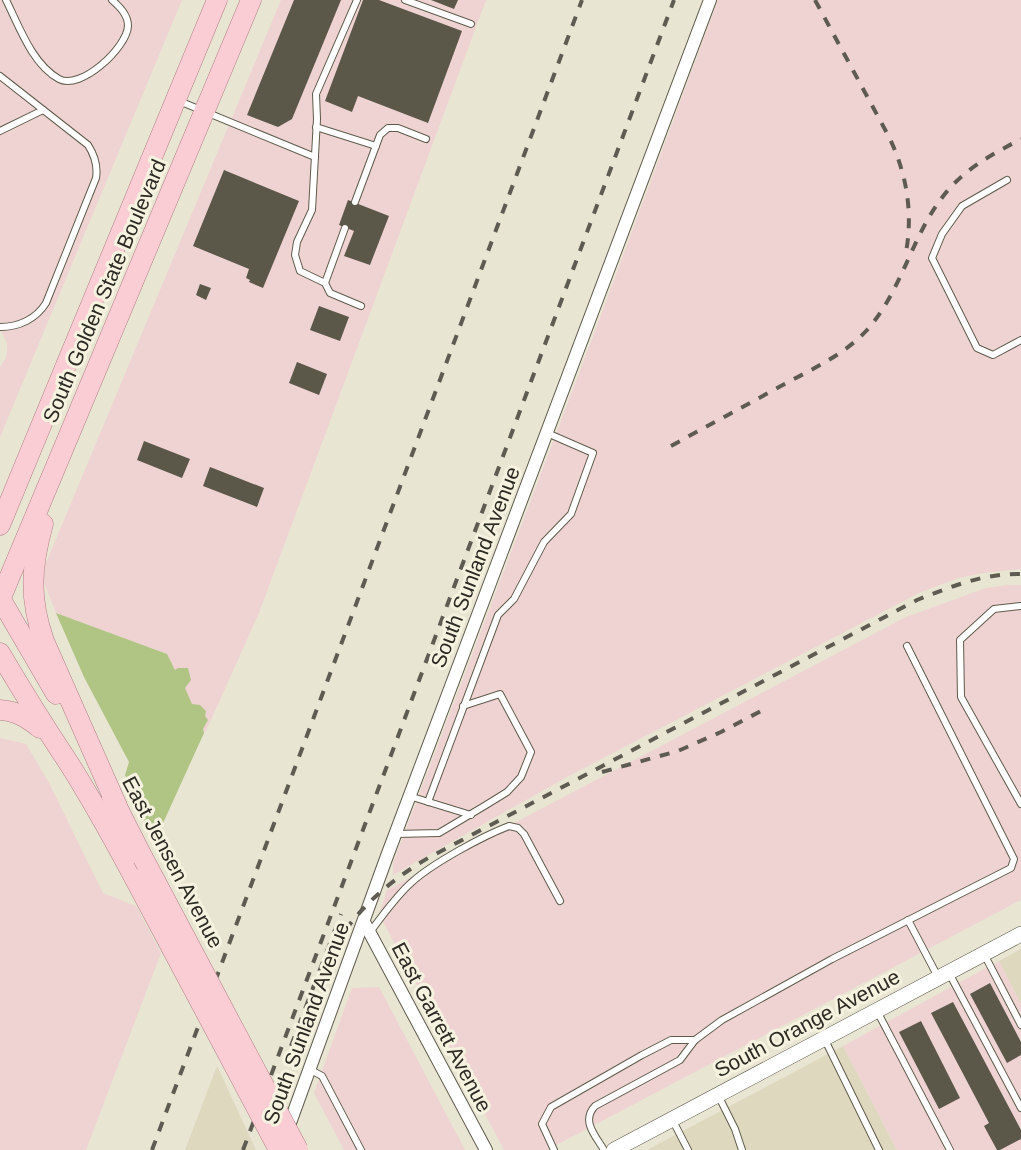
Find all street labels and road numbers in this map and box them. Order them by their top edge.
street label: South Golden State Boulevard [38,156,170,426]
street label: South Sunland Avenue [426,463,524,671]
street label: East Jensen Avenue [118,772,228,952]
street label: South Sunland Avenue [259,919,353,1127]
street label: East Garrett Avenue [388,938,496,1116]
street label: South Orange Avenue [711,964,903,1082]

